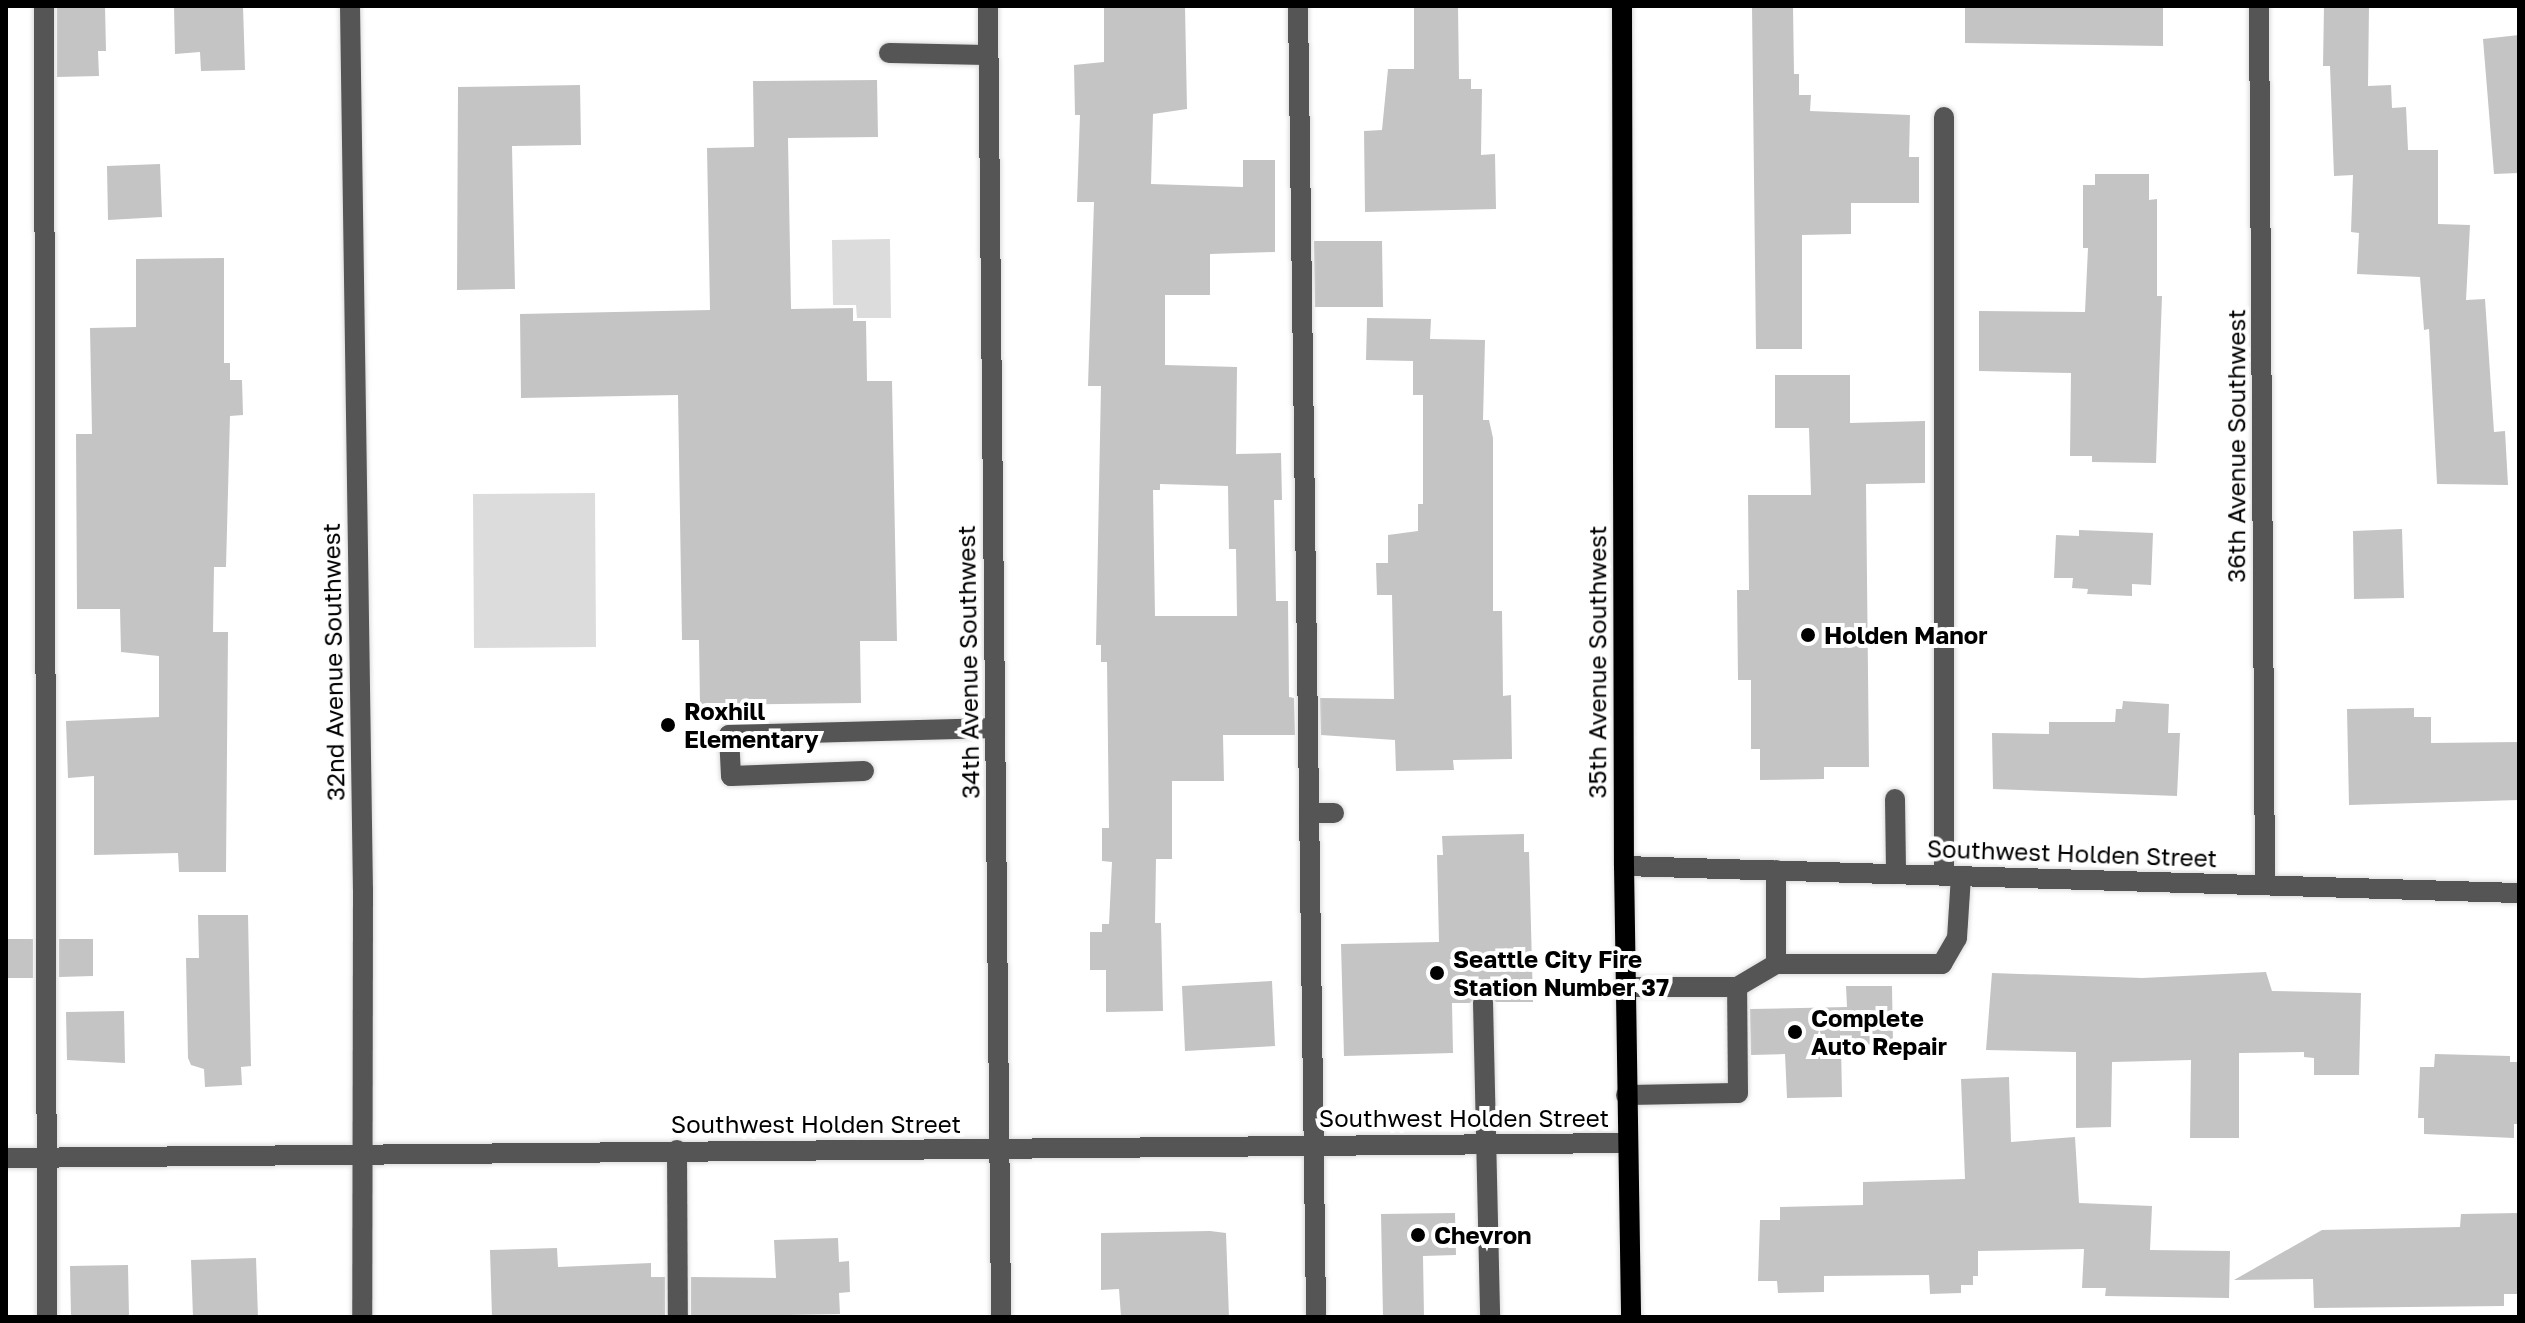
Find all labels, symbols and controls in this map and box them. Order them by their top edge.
street label: 36th Avenue Southwest [2222,309,2250,583]
street label: 32nd Avenue Southwest [316,523,350,801]
street label: 34th Avenue Southwest [951,525,985,799]
street label: 35th Avenue Southwest [1583,526,1611,798]
place label: Holden Manor [1824,621,1988,649]
marker: Holden Manor [1799,626,1817,644]
place label: Roxhill Elementary [684,697,819,753]
marker: Roxhill Elementary [659,716,677,734]
street label: Southwest Holden Street [1926,834,2218,872]
place label: Seattle City Fire Station Number 37 [1453,945,1669,1001]
marker: Seattle City Fire Station Number 37 [1428,964,1446,982]
place label: Complete Auto Repair [1811,1004,1947,1060]
marker: Complete Auto Repair [1786,1023,1804,1041]
street label: Southwest Holden Street [1319,1104,1609,1132]
street label: Southwest Holden Street [671,1110,961,1138]
place label: Chevron [1434,1221,1532,1249]
marker: Chevron [1409,1226,1427,1244]

